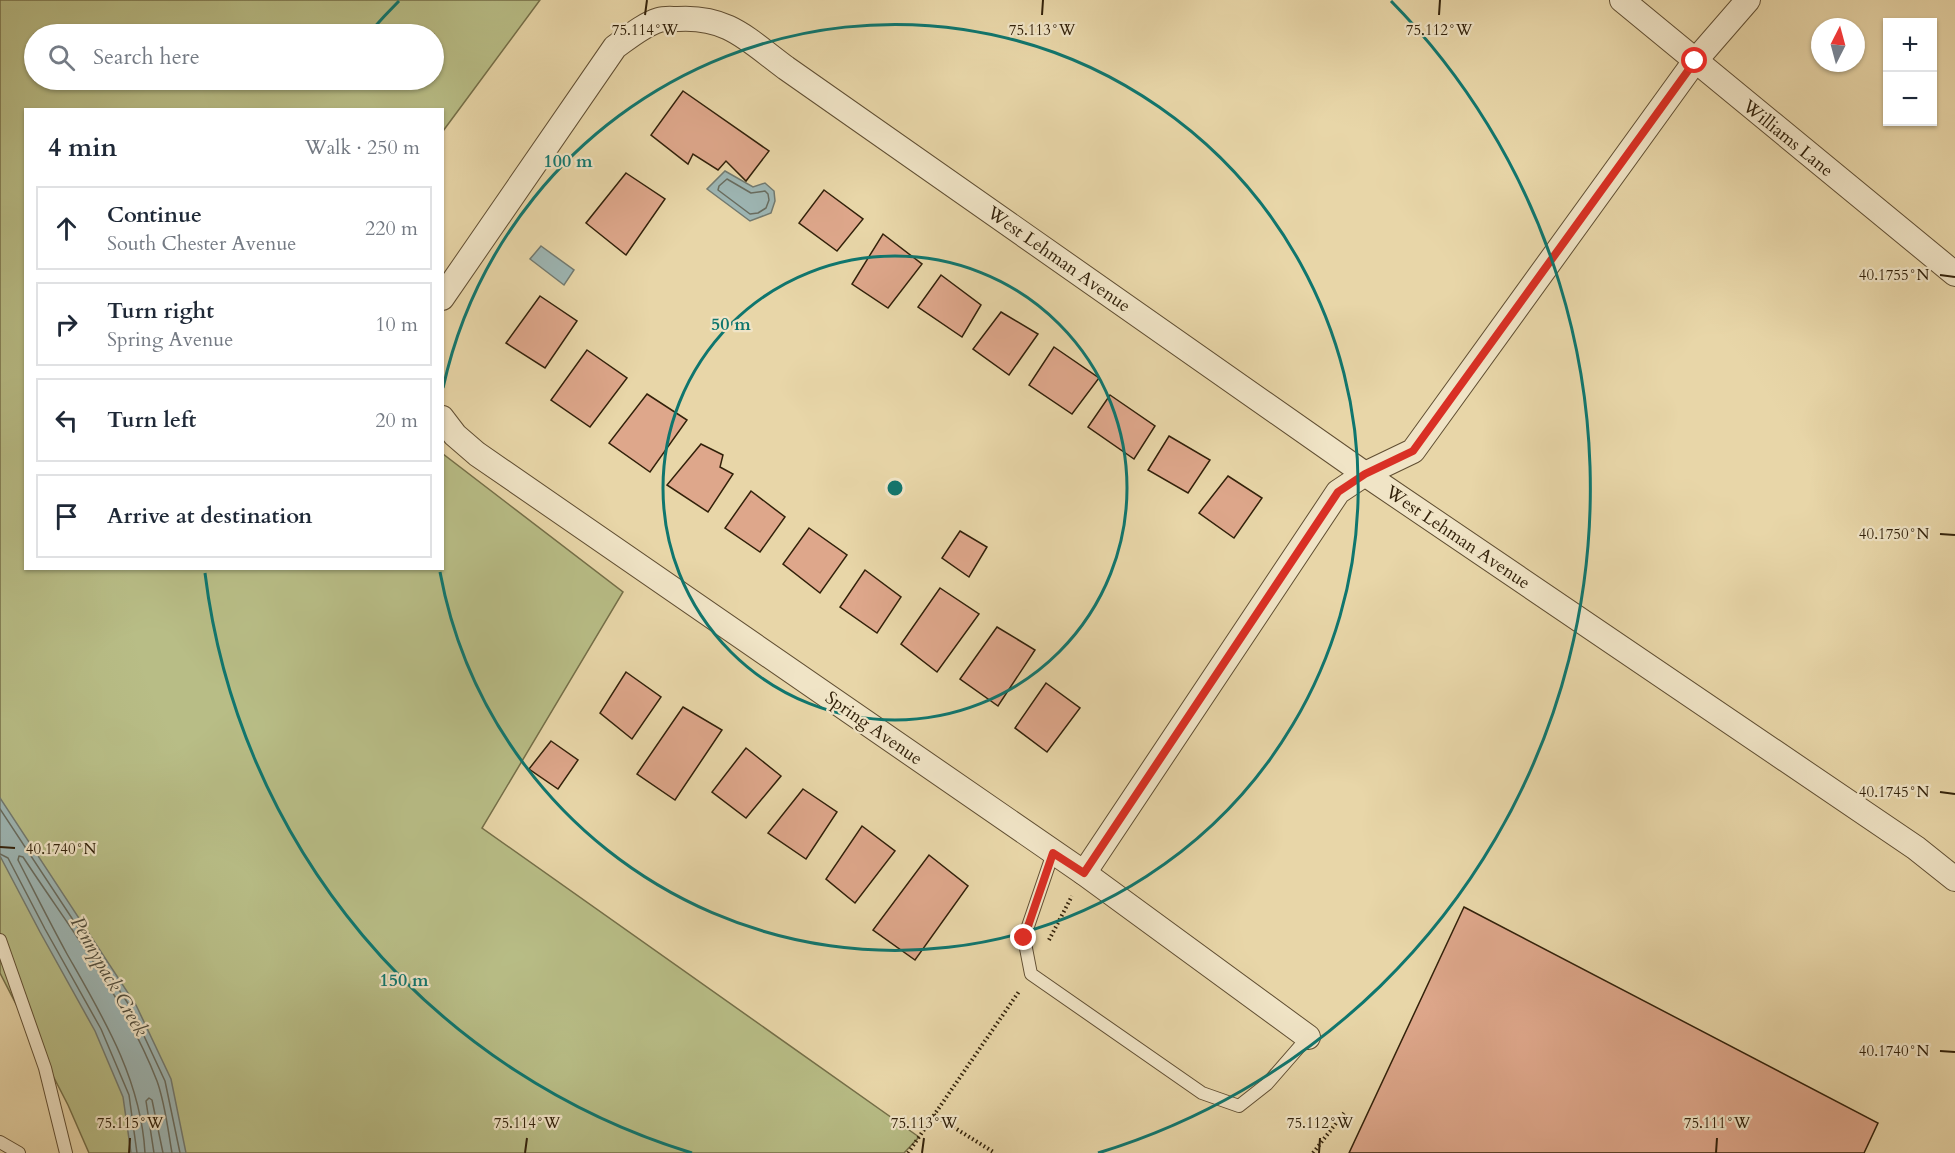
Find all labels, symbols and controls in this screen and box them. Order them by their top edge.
north arrow [1811,18,1865,72]
map controls [1883,18,1937,126]
button: + [1883,18,1937,72]
text: 75.114°W [612,20,679,40]
text: 75.113°W [1009,20,1076,40]
text: 75.112°W [1406,20,1473,40]
search box [24,24,444,90]
icon: search [45,41,78,74]
text: Search here [93,42,200,72]
route start [1681,47,1707,73]
button: − [1883,72,1937,126]
street label: Williams Lane [1736,93,1838,183]
text: 4 min [48,130,117,165]
text: Walk · 250 m [305,134,420,161]
text: 100 m [543,149,593,174]
text: Continue [107,200,202,230]
street label: West Lehman Avenue [981,200,1136,318]
icon: ahead [50,212,83,245]
text: 220 m [365,215,418,242]
text: South Chester Avenue [107,230,296,257]
text: 40.1755°N [1859,265,1929,285]
text: Turn right [107,296,214,326]
icon: right [50,308,83,341]
text: 10 m [375,311,418,338]
text: 50 m [711,312,751,337]
text: Spring Avenue [107,326,233,353]
icon: left [50,404,83,437]
text: Turn left [107,405,196,435]
text: 20 m [375,407,418,434]
centre of rings [885,478,905,498]
street label: West Lehman Avenue [1379,479,1535,595]
icon: arrive [50,500,83,533]
text: Arrive at destination [107,501,312,531]
text: 40.1750°N [1859,524,1929,544]
street label: Spring Avenue [820,686,927,771]
text: 40.1745°N [1859,782,1929,802]
text: 40.1740°N [26,839,96,859]
water label: Pennypack Creek [64,911,155,1041]
route end [1010,924,1036,950]
text: 150 m [379,968,429,993]
text: 40.1740°N [1859,1041,1929,1061]
text: 75.115°W [97,1113,164,1133]
text: 75.114°W [494,1113,561,1133]
text: 75.113°W [891,1113,958,1133]
text: 75.112°W [1287,1113,1354,1133]
text: 75.111°W [1684,1113,1751,1133]

